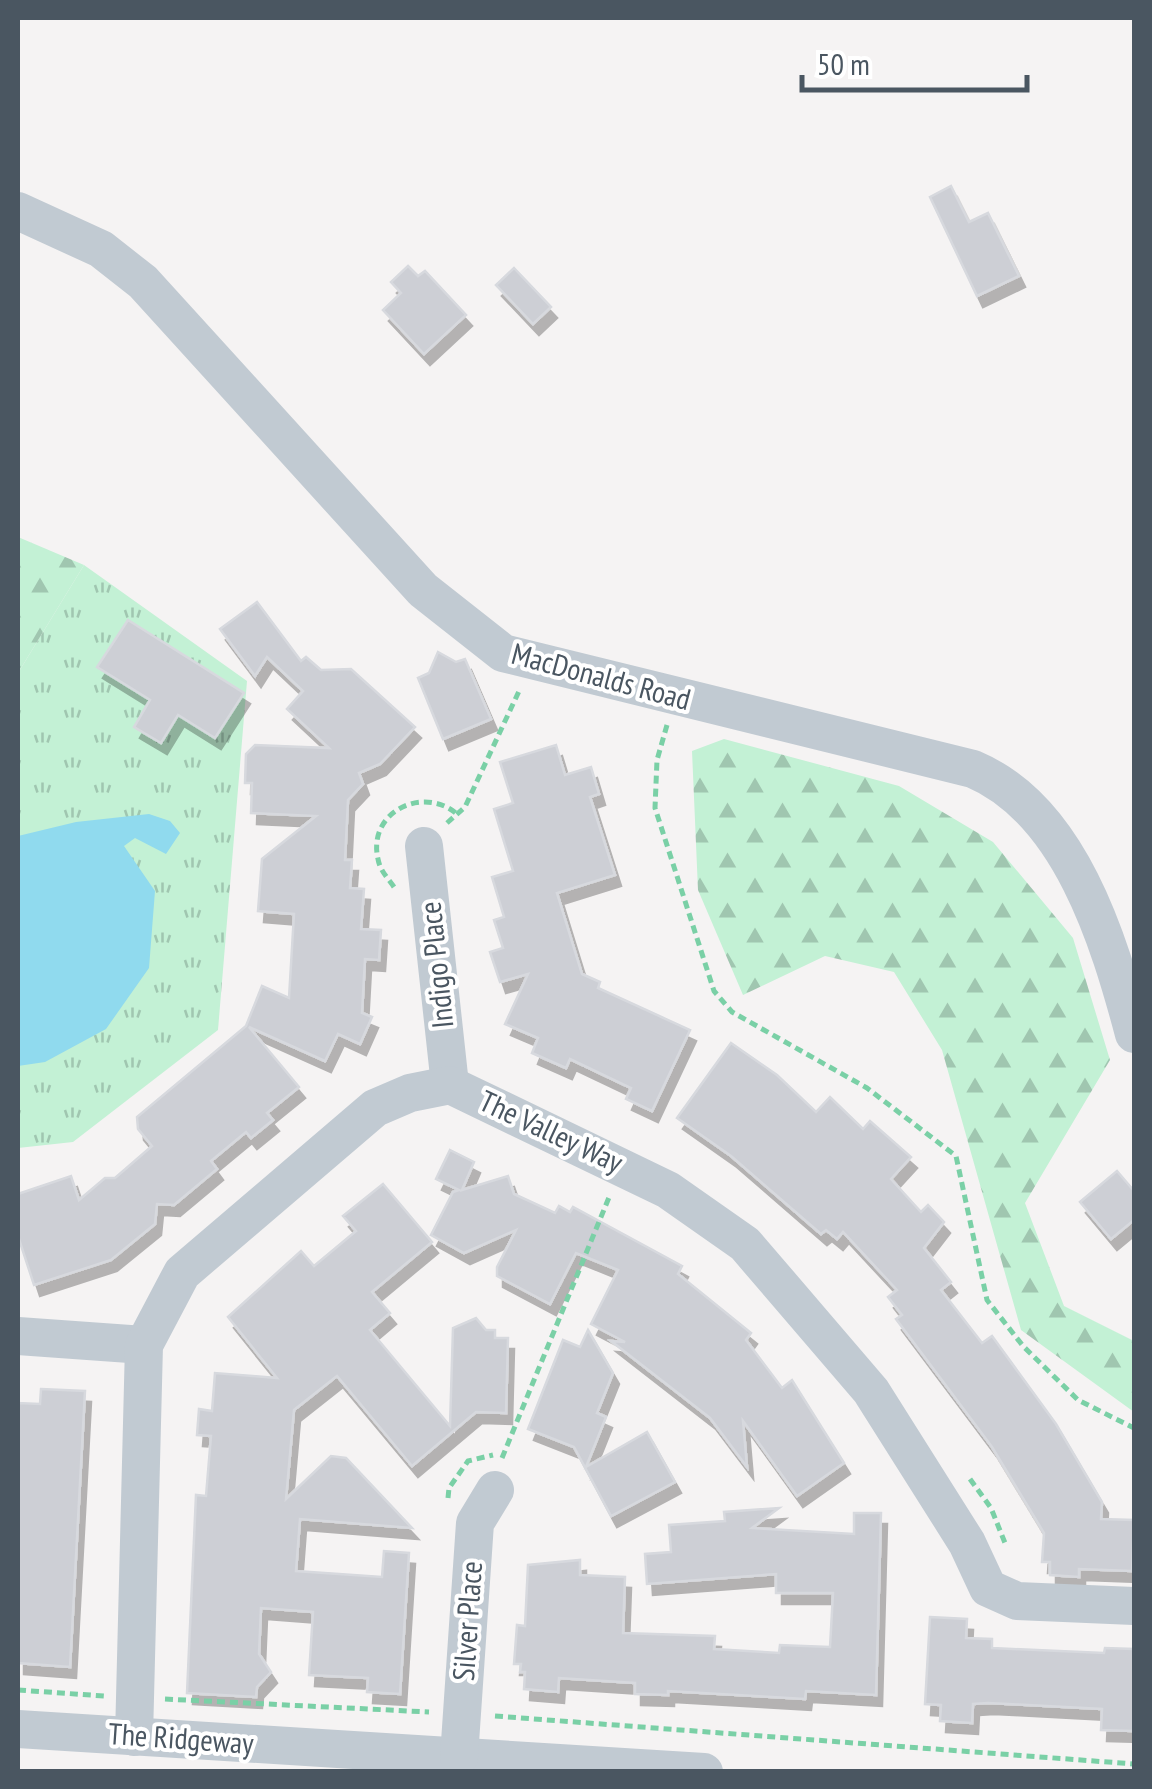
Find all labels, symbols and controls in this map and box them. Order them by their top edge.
scale bar [802,30,1027,92]
text: 50 m [817,44,870,83]
street label: MacDonalds Road [508,633,695,718]
street label: Indigo Place [409,900,462,1030]
street label: The Valley Way [474,1080,630,1181]
street label: Silver Place [443,1560,490,1682]
street label: The Ridgeway [107,1713,256,1762]

